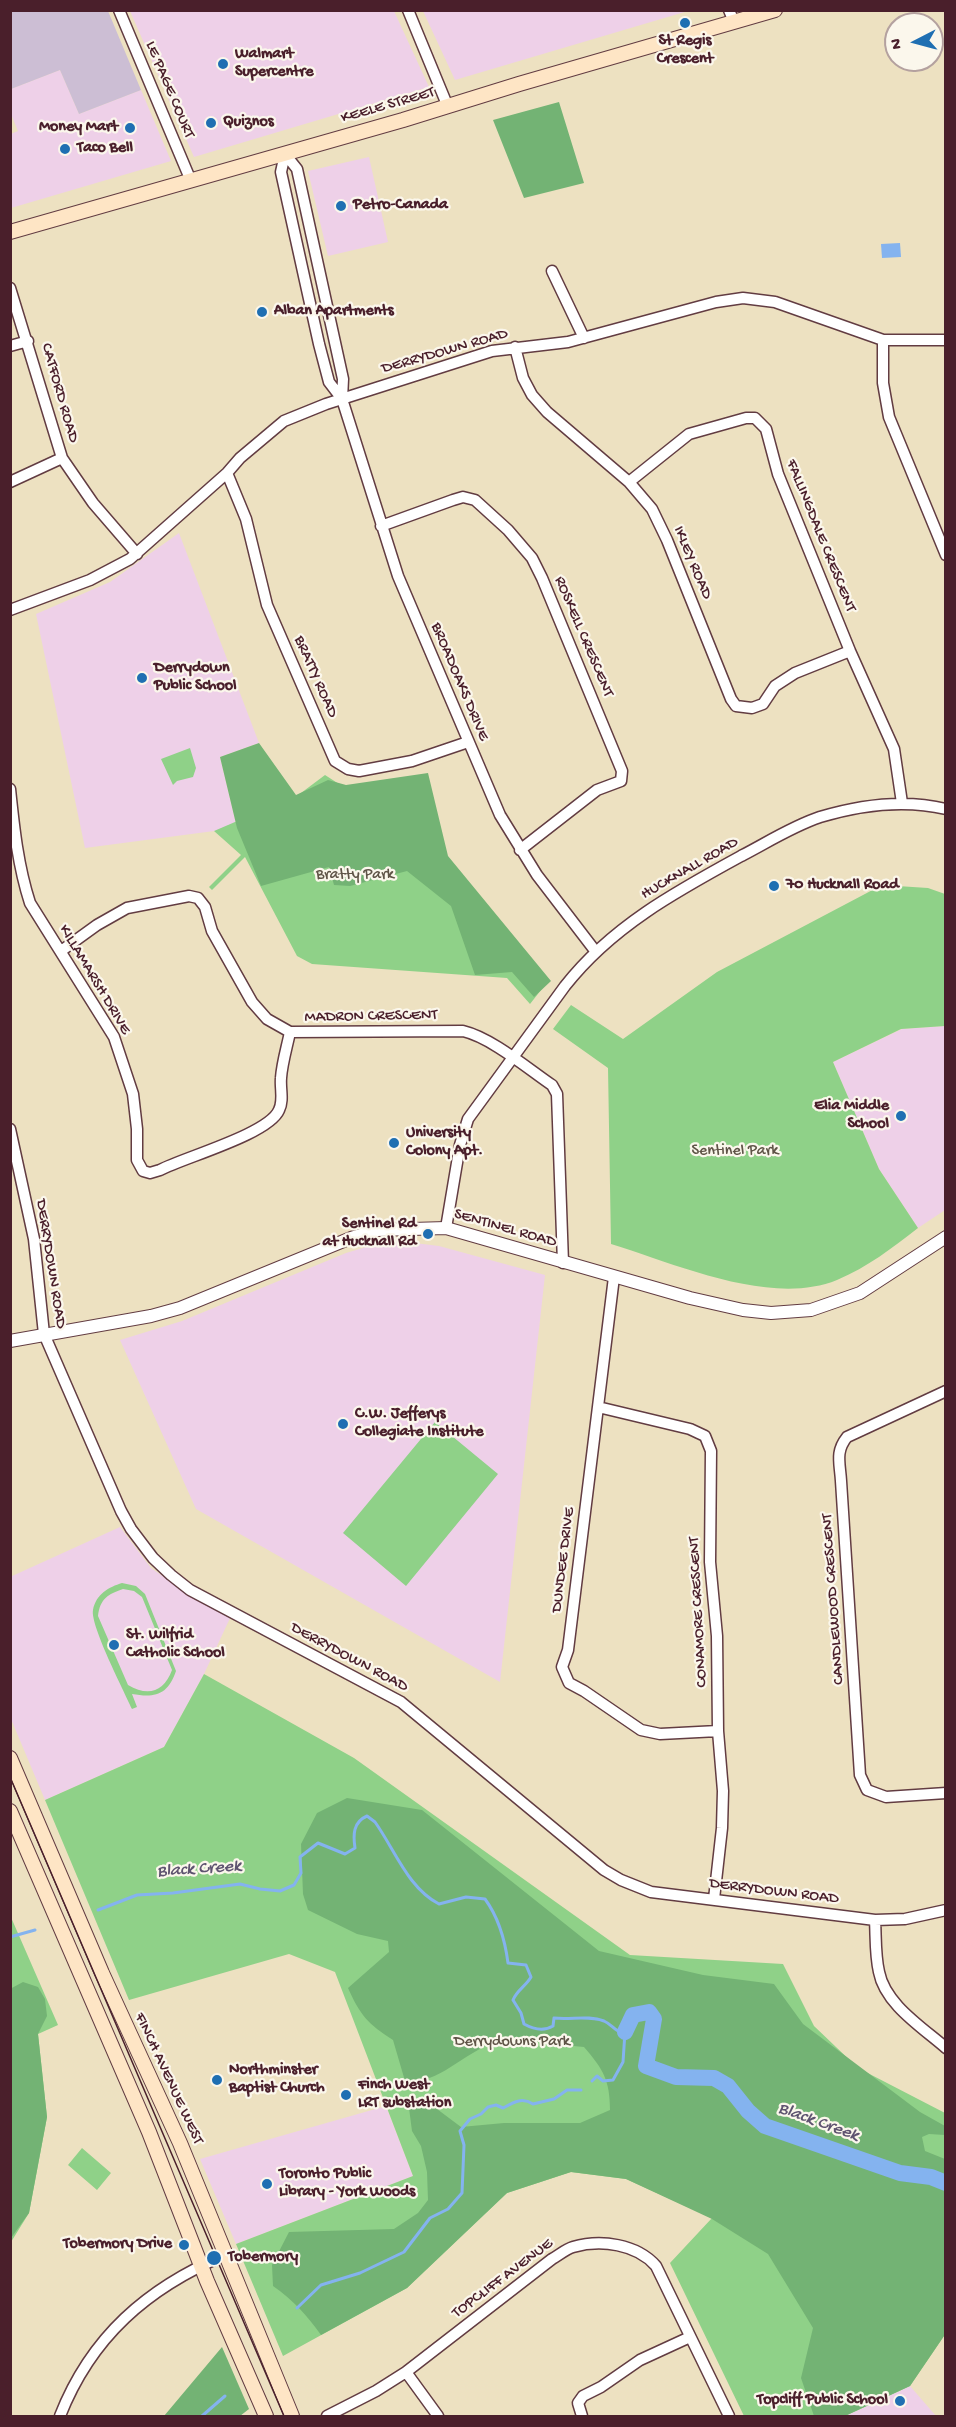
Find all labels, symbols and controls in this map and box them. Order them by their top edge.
north arrow [884,12,944,72]
marker: St Regis Crescent [678,16,692,30]
place label: St Regis Crescent [657,32,713,70]
street label: LE PAGE COURT [140,38,198,142]
text: N [888,38,908,50]
place label: Walmart Supercentre [235,45,313,83]
marker: Walmart Supercentre [216,57,230,71]
street label: KEELE STREET [339,83,437,129]
place label: Quiznos [223,113,274,133]
marker: Quiznos [204,116,218,130]
place label: Money Mart [39,118,118,138]
marker: Money Mart [123,121,137,135]
place label: Taco Bell [77,139,133,159]
marker: Taco Bell [58,142,72,156]
place label: Petro-Canada [353,196,448,216]
marker: Petro-Canada [334,199,348,213]
place label: Alban Apartments [274,302,394,322]
marker: Alban Apartments [255,305,269,319]
street label: DERRYDOWN ROAD [380,325,510,379]
street label: CATFORD ROAD [36,341,82,445]
street label: FALLINGDALE CRESCENT [781,457,859,615]
street label: IKLEY ROAD [668,524,716,602]
street label: ROSKELL CRESCENT [549,574,617,700]
street label: BROADOAKS DRIVE [425,620,493,744]
street label: BRATTY ROAD [288,633,342,721]
place label: Derrydown Public School [154,659,237,697]
marker: Derrydown Public School [135,671,149,685]
street label: HUCKNALL ROAD [638,833,742,905]
park label: Bratty Park [316,866,394,886]
place label: 70 Hucknall Road [786,876,899,896]
marker: 70 Hucknall Road [767,879,781,893]
street label: KILLAMARSH DRIVE [54,922,134,1038]
street label: MADRON CRESCENT [304,1006,438,1028]
place label: Elia Middle School [814,1097,889,1135]
marker: Elia Middle School [894,1109,908,1123]
place label: University Colony Apt. [406,1124,483,1162]
marker: University Colony Apt. [387,1136,401,1150]
park label: Sentinel Park [692,1142,778,1162]
street label: DERRYDOWN ROAD [30,1198,70,1330]
street label: SENTINEL ROAD [452,1205,558,1253]
place label: Sentinel Rd at Hucknall Rd [323,1215,416,1253]
marker: Sentinel Rd at Hucknall Rd [421,1227,435,1241]
place label: C.W. Jefferys Collegiate Institute [355,1405,483,1443]
marker: C.W. Jefferys Collegiate Institute [336,1417,350,1431]
street label: DUNDEE DRIVE [548,1506,580,1614]
street label: CANDLEWOOD CRESCENT [818,1513,850,1685]
street label: CONAMORE CRESCENT [685,1536,713,1688]
street label: DERRYDOWN ROAD [287,1619,411,1697]
place label: St. Wilfrid Catholic School [126,1626,225,1664]
marker: St. Wilfrid Catholic School [107,1638,121,1652]
water label: Black Creek [156,1856,242,1884]
street label: DERRYDOWN ROAD [708,1875,840,1909]
street label: FINCH AVENUE WEST [129,2010,207,2148]
park label: Derrydowns Park [454,2033,570,2053]
place label: Northminster Baptist Church [229,2061,325,2099]
marker: Northminster Baptist Church [210,2073,224,2087]
place label: Finch West LRT substation [358,2076,451,2114]
marker: Finch West LRT substation [339,2088,353,2102]
water label: Black Creek [775,2098,861,2148]
place label: Toronto Public Library - York Woods [279,2165,415,2203]
marker: Toronto Public Library - York Woods [260,2177,274,2191]
place label: Tobermory Drive [63,2235,172,2255]
street label: TOPCLIFF AVENUE [449,2235,557,2323]
marker: Tobermory Drive [177,2238,191,2252]
place label: Tobermory [228,2248,298,2268]
marker: Tobermory [205,2249,223,2267]
place label: Topcliff Public School [757,2391,888,2411]
marker: Topcliff Public School [893,2394,907,2408]

